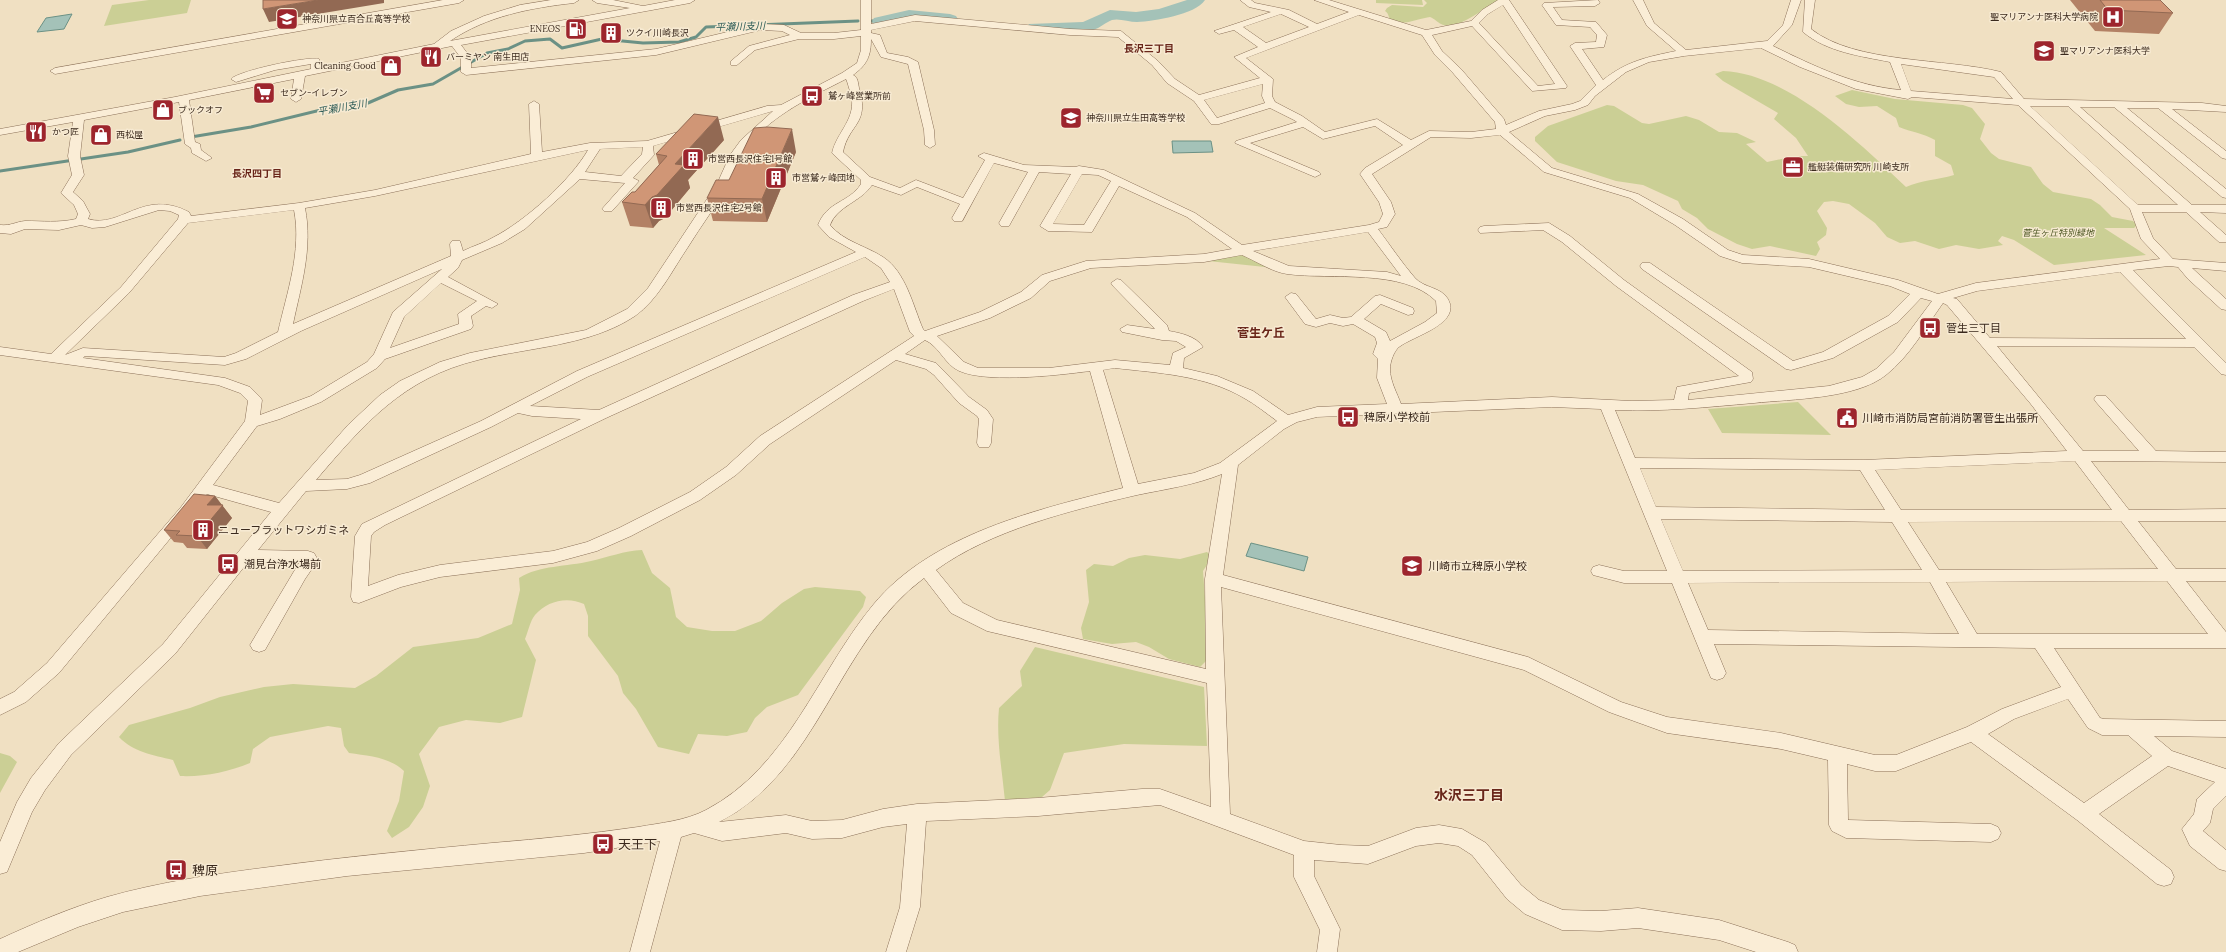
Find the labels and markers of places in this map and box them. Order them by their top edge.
hospital icon: 聖マリアンナ医科大学病院 [2100,4,2126,30]
school or university icon: 神奈川県立百合丘高等学校 [274,6,300,32]
place label: 聖マリアンナ医科大学病院 [1990,11,2098,22]
place label: 神奈川県立百合丘高等学校 [302,13,410,24]
fuel station icon: ENEOS [563,16,589,42]
building icon: ツクイ川崎長沢 [598,20,624,46]
place label: ENEOS [530,23,560,34]
place label: ツクイ川崎長沢 [626,27,689,38]
school or university icon: 聖マリアンナ医科大学 [2031,38,2057,64]
restaurant icon: バーミヤン 南生田店 [418,44,444,70]
place label: 聖マリアンナ医科大学 [2060,45,2150,56]
place label: バーミヤン 南生田店 [446,51,529,62]
shop icon: Cleaning Good [378,53,404,79]
place label: Cleaning Good [314,60,377,71]
supermarket icon: セブン-イレブン [251,80,277,106]
bus stop icon: 鷲ヶ峰営業所前 [799,83,825,109]
place label: セブン-イレブン [280,87,347,98]
place label: 鷲ヶ峰営業所前 [828,90,891,101]
shop icon: ブックオフ [150,97,176,123]
place label: ブックオフ [178,104,223,115]
school or university icon: 神奈川県立生田高等学校 [1058,105,1084,131]
place label: 神奈川県立生田高等学校 [1086,112,1185,123]
restaurant icon: かつ匠 [23,119,49,145]
shop icon: 西松屋 [88,122,114,148]
place label: かつ匠 [52,126,79,137]
place label: 西松屋 [116,129,143,140]
building icon: 市営西長沢住宅1号館 [680,146,706,172]
place label: 市営西長沢住宅1号館 [708,153,792,164]
office icon: 艦艇装備研究所 川崎支所 [1780,154,1806,180]
place label: 艦艇装備研究所 川崎支所 [1808,161,1909,172]
building icon: 市営鷲ヶ峰団地 [763,165,789,191]
place label: 市営鷲ヶ峰団地 [792,172,855,183]
building icon: 市営西長沢住宅2号館 [648,195,674,221]
place label: 市営西長沢住宅2号館 [676,202,762,213]
bus stop icon: 菅生三丁目 [1917,315,1943,341]
place label: 菅生三丁目 [1946,321,2001,335]
bus stop icon: 稗原小学校前 [1335,404,1361,430]
public building icon: 川崎市消防局宮前消防署菅生出張所 [1834,405,1860,431]
place label: 稗原小学校前 [1364,410,1430,424]
place label: 川崎市消防局宮前消防署菅生出張所 [1862,411,2039,425]
building icon: ニューフラットワシガミネ [190,517,216,543]
place label: ニューフラットワシガミネ [218,523,349,537]
bus stop icon: 潮見台浄水場前 [215,551,241,577]
school or university icon: 川崎市立稗原小学校 [1399,553,1425,579]
place label: 潮見台浄水場前 [244,557,321,571]
place label: 川崎市立稗原小学校 [1428,559,1527,573]
bus stop icon: 天王下 [590,831,616,857]
place label: 天王下 [618,836,657,853]
bus stop icon: 稗原 [163,857,189,883]
place label: 稗原 [192,862,218,879]

